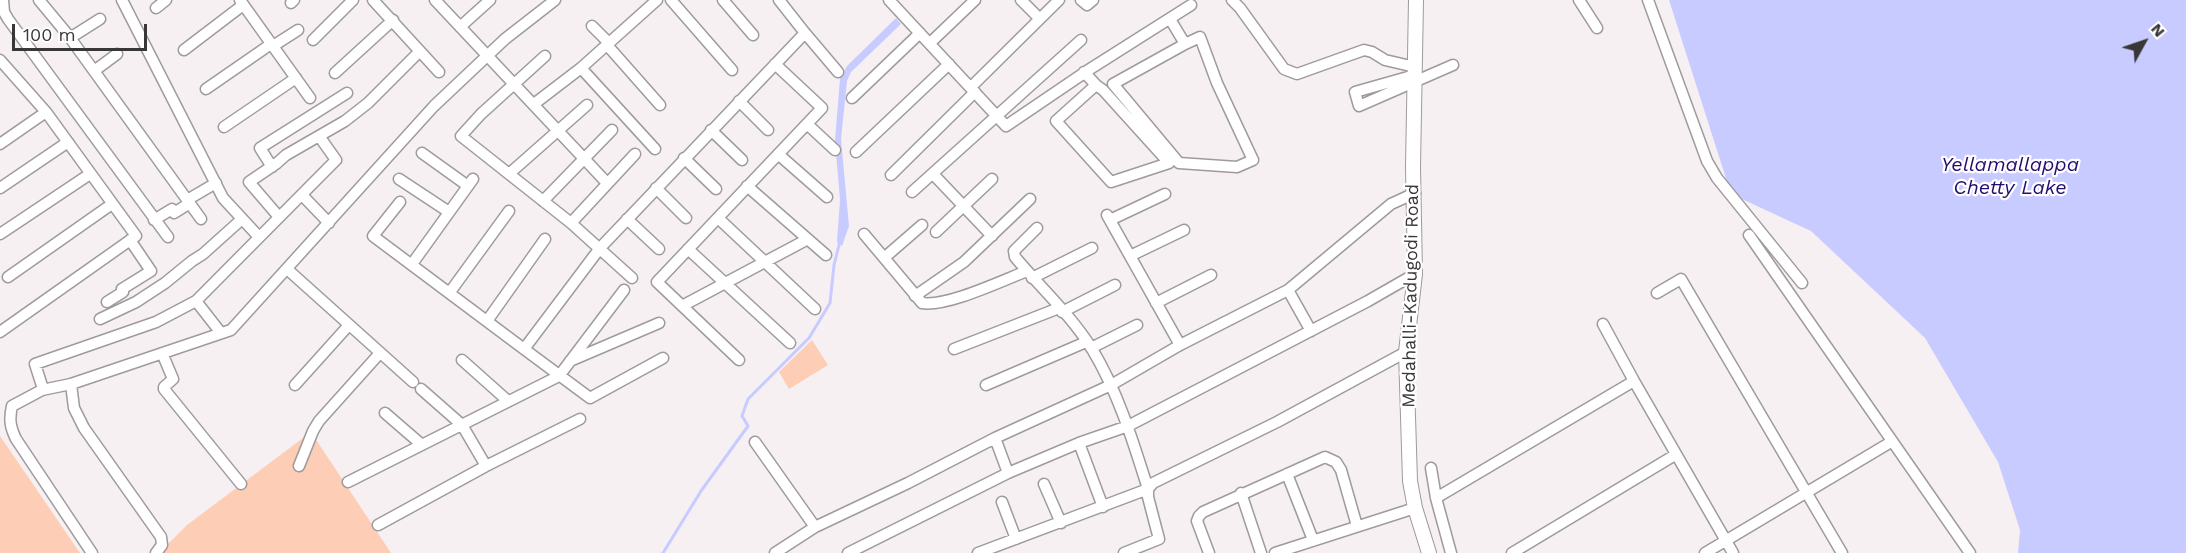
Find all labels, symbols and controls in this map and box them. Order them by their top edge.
scale bar [15,12,150,50]
north arrow [2114,12,2174,72]
text: N [2147,19,2169,41]
text: 100 m [23,24,76,45]
water label: Yellamallappa Chetty Lake [1941,153,2079,200]
street label: Medahalli-Kadugodi Road [1398,184,1424,408]

